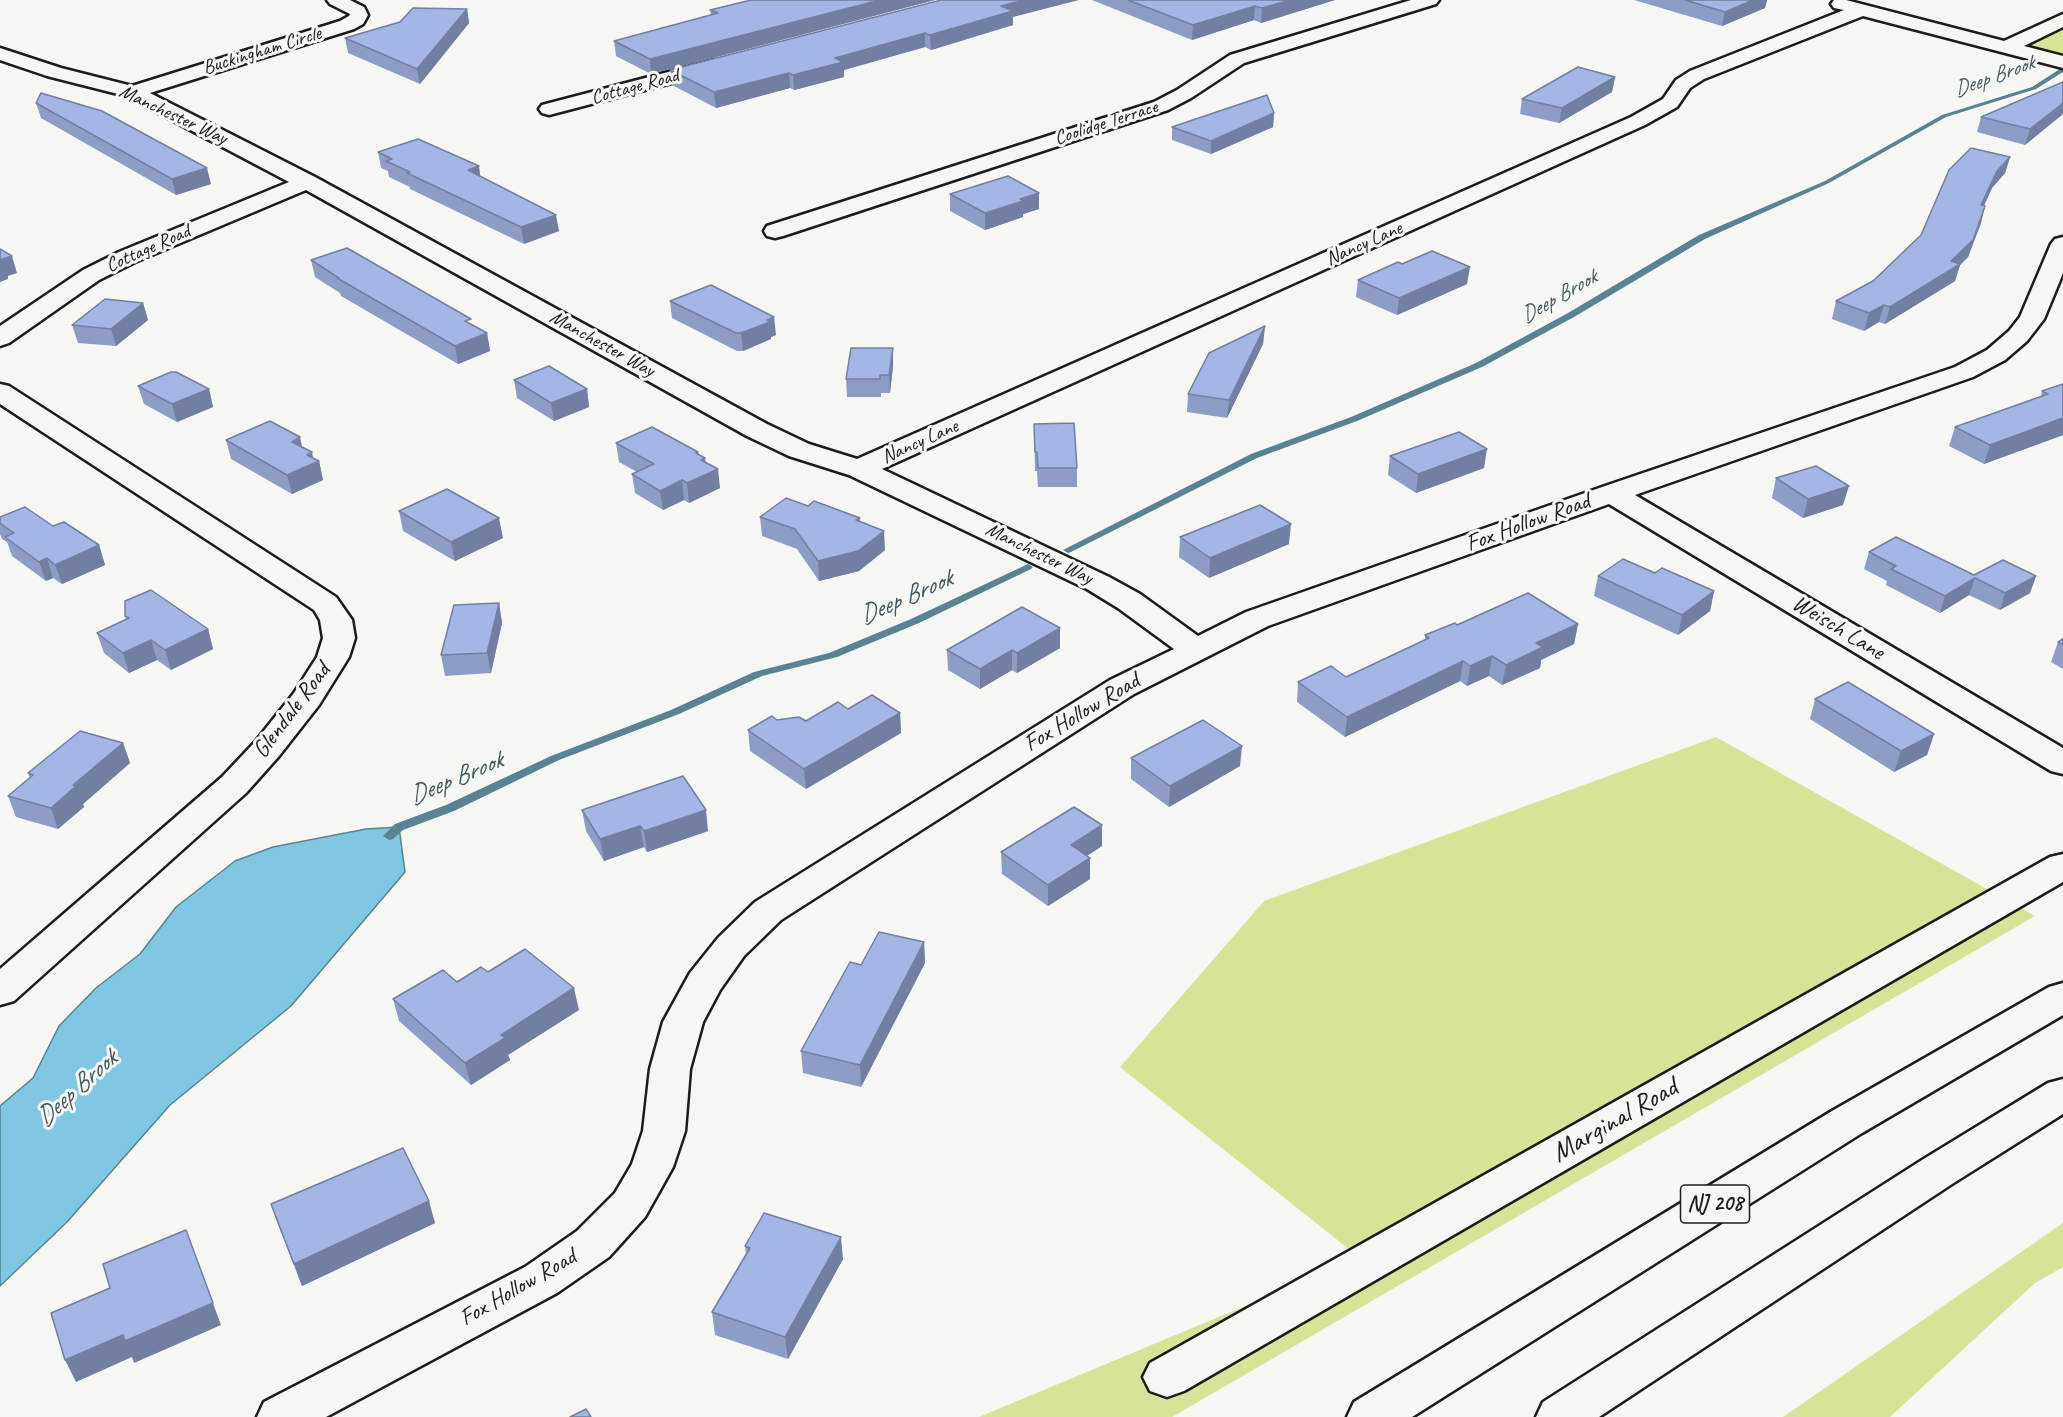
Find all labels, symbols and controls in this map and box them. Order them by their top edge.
street label: Buckingham Circle [200,22,324,80]
water label: Deep Brook [1950,50,2038,104]
street label: Cottage Road [589,64,681,110]
street label: Manchester Way [115,80,231,150]
street label: Coolidge Terrace [1051,95,1161,151]
street label: Nancy Lane [1322,217,1406,271]
street label: Cottage Road [102,220,194,278]
water label: Deep Brook [1516,265,1602,329]
street label: Manchester Way [545,305,659,383]
street label: Nancy Lane [878,415,962,469]
street label: Fox Hollow Road [1462,487,1594,559]
street label: Manchester Way [981,518,1097,590]
water label: Deep Brook [854,564,958,632]
street label: Weisch Lane [1787,589,1889,667]
street label: Glendale Road [247,658,337,764]
street label: Fox Hollow Road [1019,667,1145,759]
water label: Deep Brook [404,745,508,813]
water label: Deep Brook [30,1044,124,1134]
street label: Marginal Road [1546,1071,1684,1171]
road number: NJ 208 [1680,1185,1750,1223]
street label: Fox Hollow Road [455,1243,581,1333]

